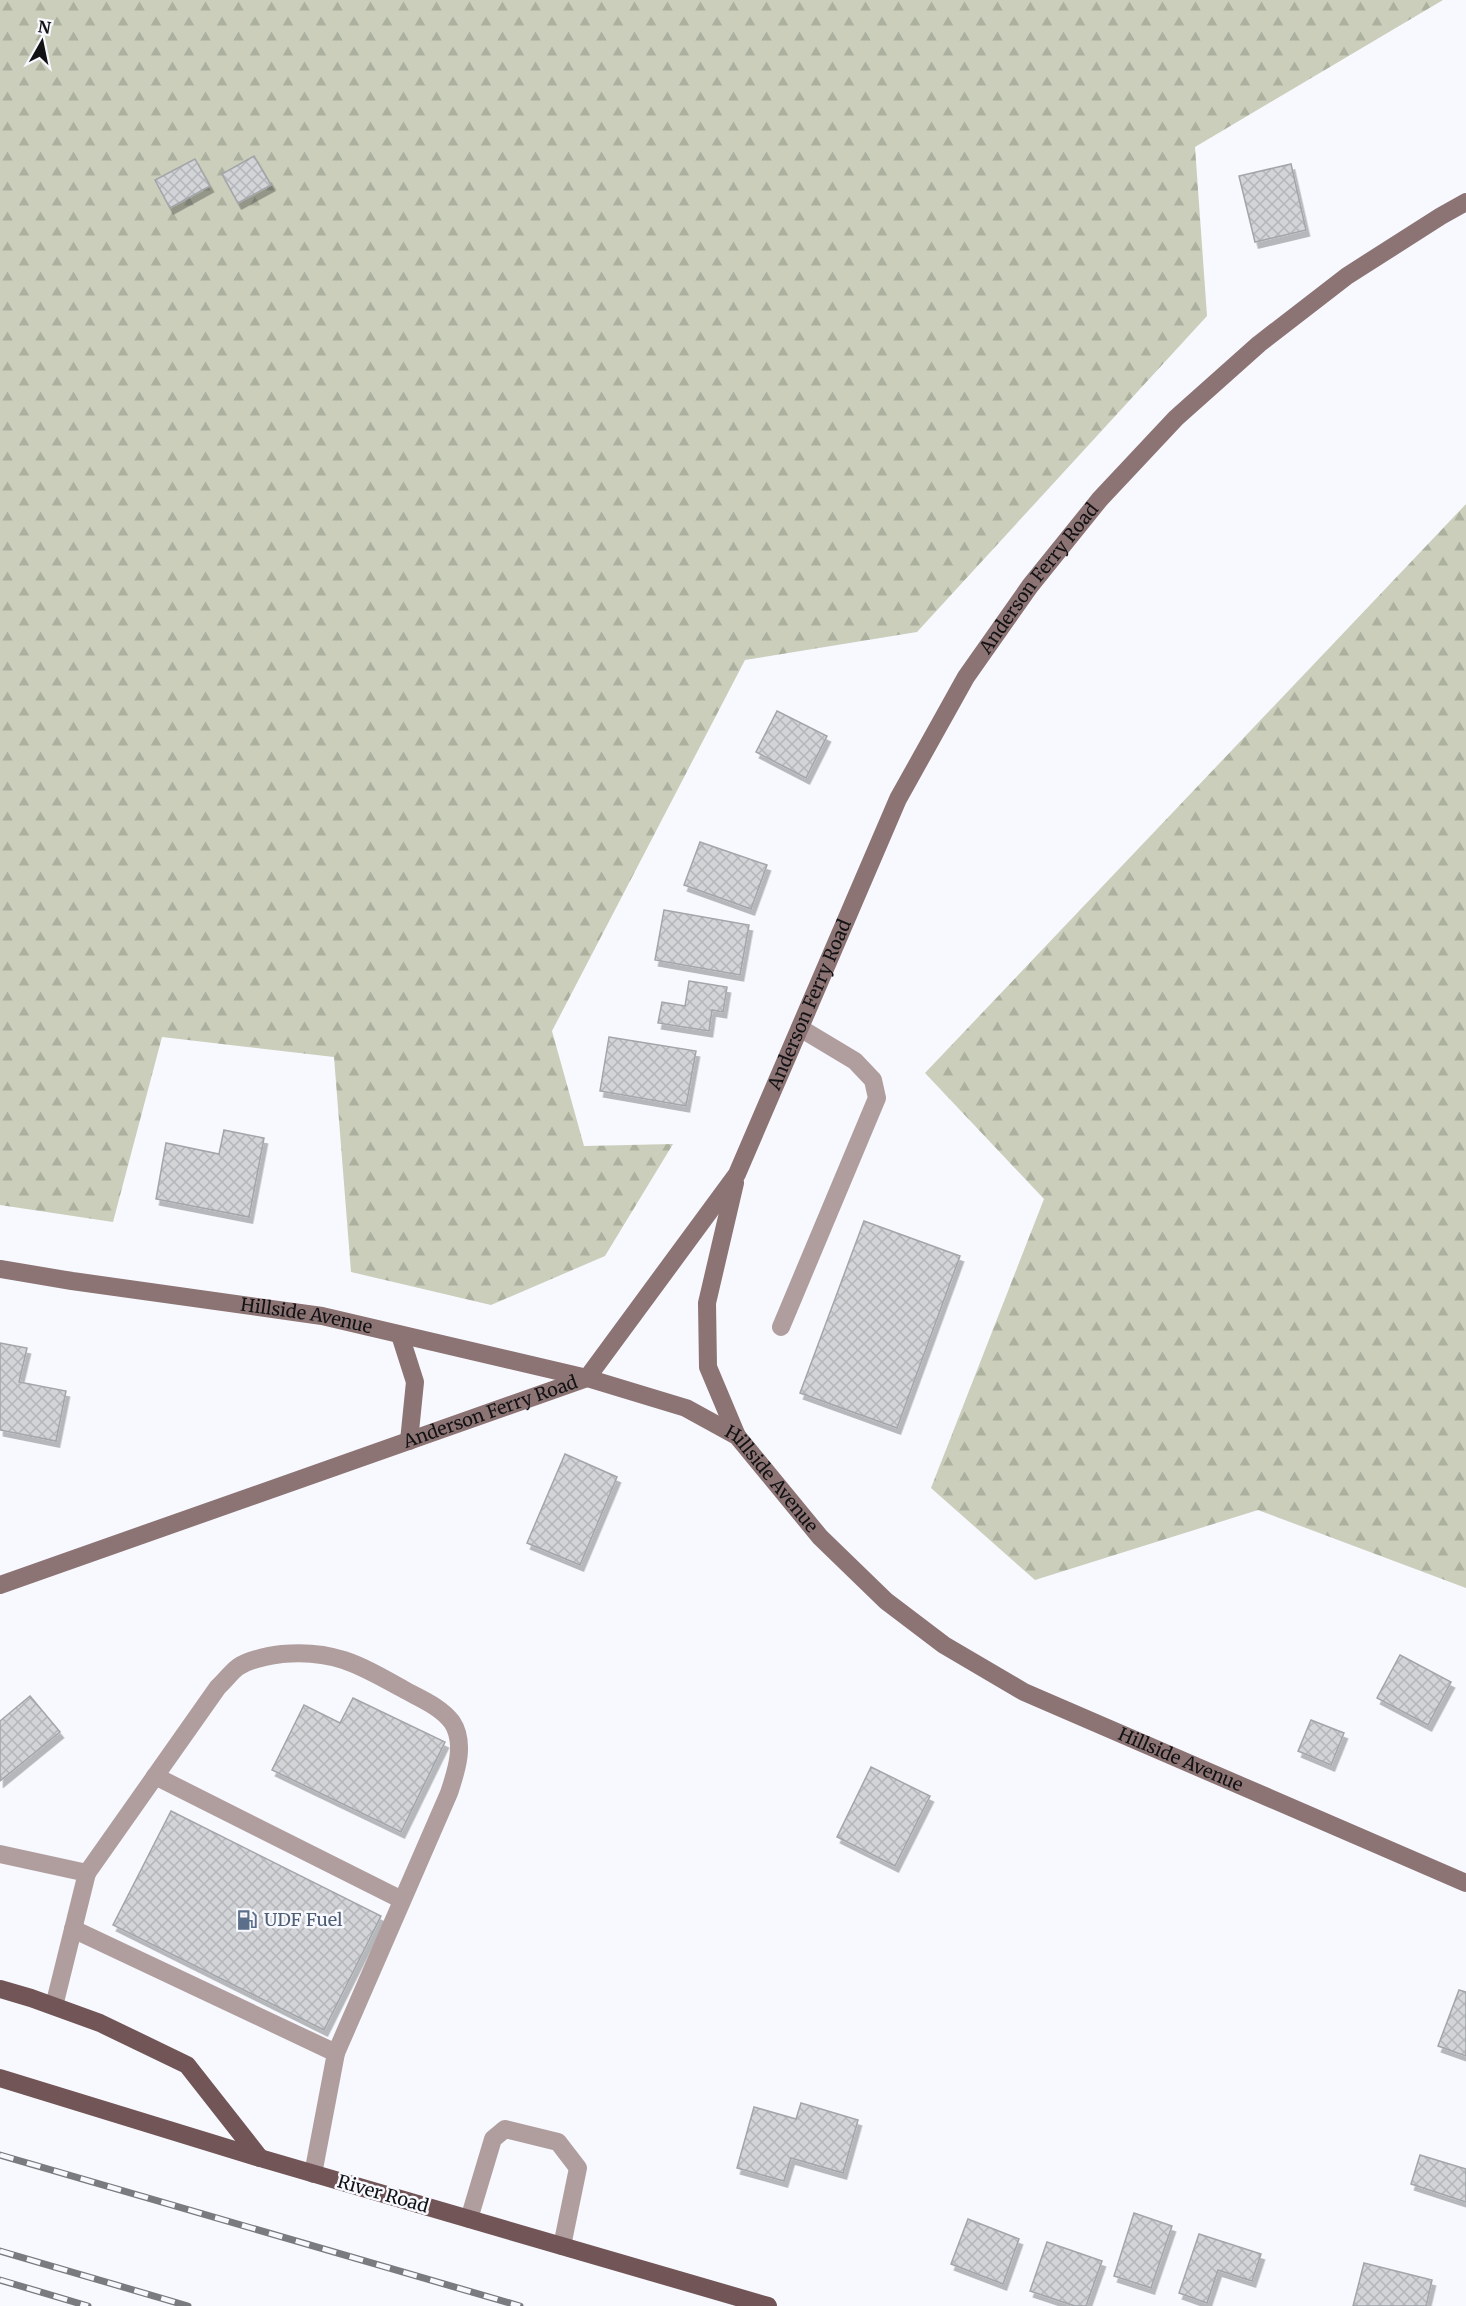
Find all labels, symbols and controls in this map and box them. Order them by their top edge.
north arrow [12,12,72,72]
text: N [37,16,53,38]
street label: Anderson Ferry Road [973,498,1103,659]
street label: Anderson Ferry Road [762,916,856,1094]
street label: Hillside Avenue [239,1293,375,1338]
street label: Anderson Ferry Road [399,1370,581,1453]
street label: Hillside Avenue [721,1420,823,1537]
street label: Hillside Avenue [1115,1722,1247,1796]
fuel station icon: UDF Fuel [235,1908,259,1932]
place label: UDF Fuel [264,1908,343,1931]
street label: River Road [335,2170,431,2218]

